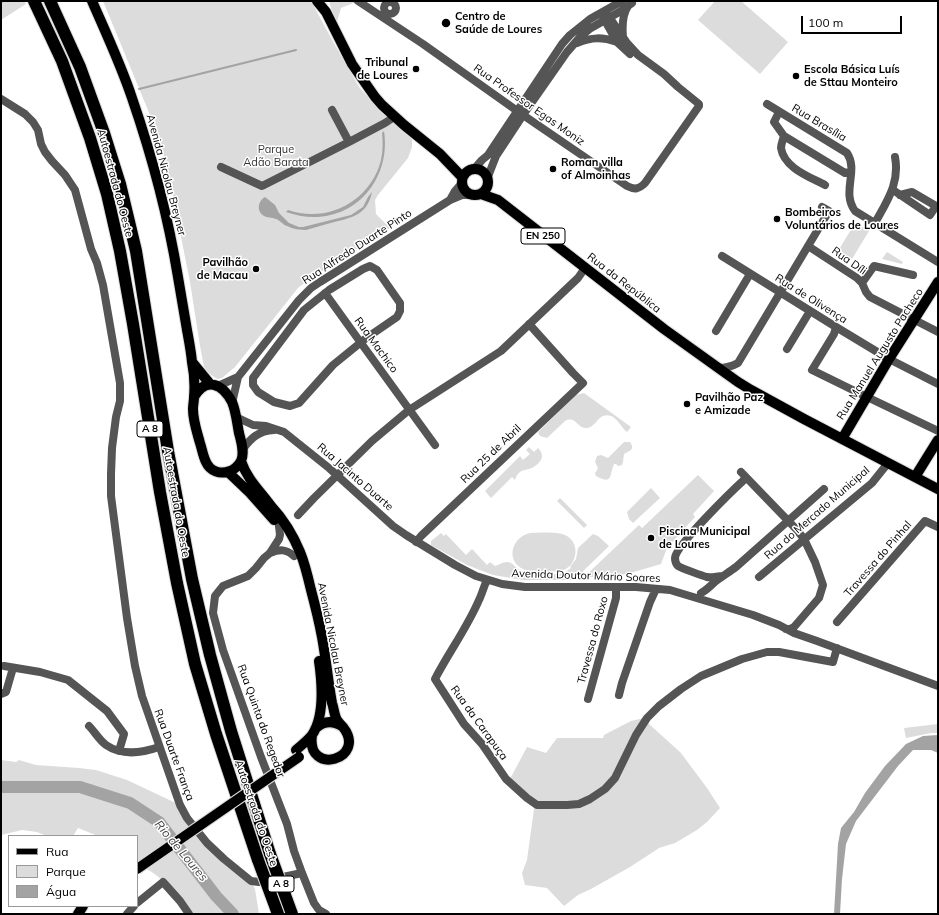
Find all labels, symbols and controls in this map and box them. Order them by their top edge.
scale bar [803,8,904,34]
place label: Centro de Saúde de Loures [455,10,542,36]
text: 100 m [808,15,843,30]
marker: Centro de Saúde de Loures [440,17,452,29]
place label: Tribunal de Loures [357,56,408,82]
street label: Rua Professor Egas Moniz [471,62,587,148]
place label: Escola Básica Luís de Sttau Monteiro [804,63,900,89]
marker: Tribunal de Loures [411,64,421,74]
marker: Escola Básica Luís de Sttau Monteiro [791,71,801,81]
street label: Rua Brasília [789,102,849,144]
street label: Avenida Nicolau Breyner [143,113,189,237]
street label: Autoestrada do Oeste [94,127,136,239]
park label: Parque Adão Barata [243,143,309,169]
place label: Roman villa of Almoinhas [561,156,631,182]
marker: Roman villa of Almoinhas [548,164,558,174]
place label: Bombeiros Voluntários de Loures [785,206,899,232]
street label: Rua Alfredo Duarte Pinto [300,207,414,287]
marker: Bombeiros Voluntários de Loures [772,214,782,224]
road number: EN 250 [521,228,565,244]
street label: Rua Díli [829,244,869,278]
street label: Rua da República [585,250,663,316]
place label: Pavilhão de Macau [197,256,248,282]
marker: Pavilhão de Macau [251,264,261,274]
street label: Rua de Olivença [772,271,850,327]
street label: Rua Manuel Augusto Pacheco [834,286,926,422]
street label: Rua Machico [351,315,401,375]
place label: Pavilhão Paz e Amizade [695,391,763,417]
marker: Pavilhão Paz e Amizade [682,399,692,409]
road number: A 8 [137,421,163,437]
street label: Rua 25 de Abril [458,422,524,486]
street label: Rua Jacinto Duarte [314,440,396,514]
street label: Autoestrada do Oeste [160,446,192,558]
street label: Rua do Mercado Municipal [762,464,872,562]
street label: Travessa do Pinhal [842,518,914,600]
place label: Piscina Municipal de Loures [659,525,750,551]
marker: Piscina Municipal de Loures [646,533,656,543]
street label: Avenida Doutor Mário Soares [511,567,661,585]
street label: Avenida Nicolau Breyner [315,581,351,707]
street label: Travessa do Roxo [575,595,611,685]
street label: Rua Quinta do Regedor [234,663,288,779]
street label: Rua da Carapuça [448,683,510,763]
street label: Rua Duarte França [151,707,197,803]
street label: Autoestrada do Oeste [232,758,280,868]
water label: Rio de Loures [151,818,211,884]
legend [8,835,138,907]
text: Rua [46,844,68,859]
text: Parque [46,864,86,879]
road number: A 8 [268,876,294,892]
text: Água [46,884,76,899]

